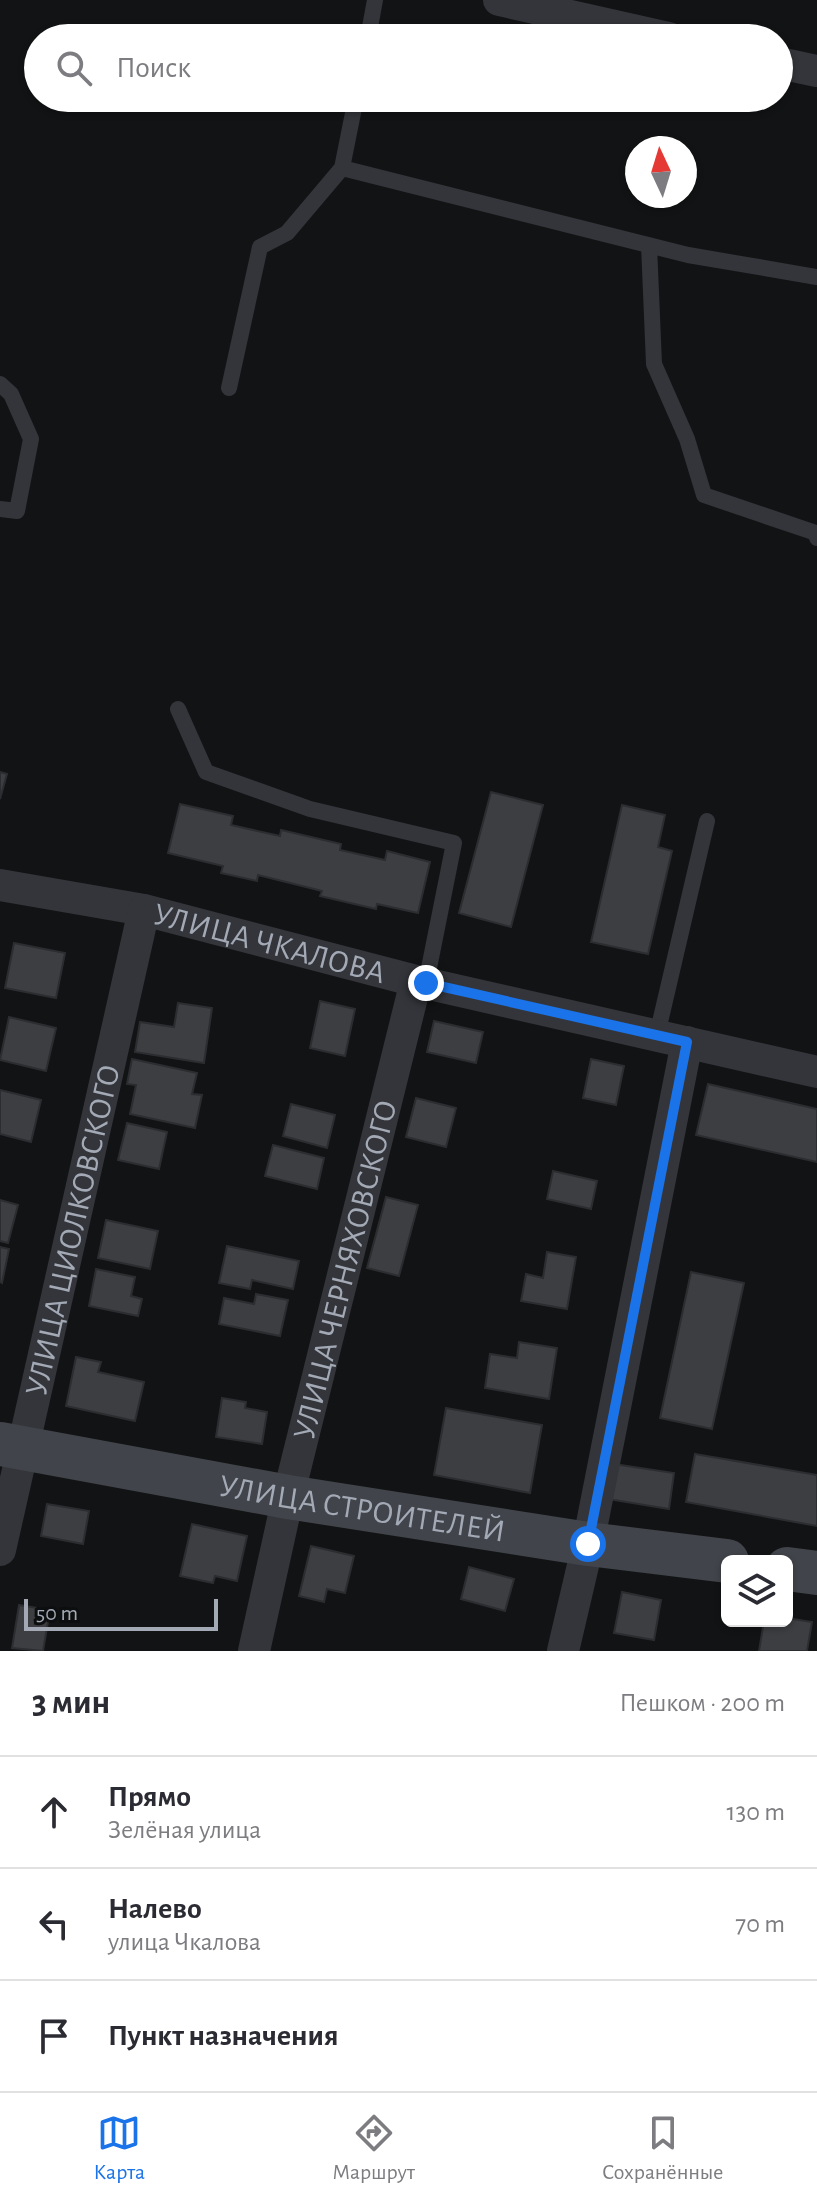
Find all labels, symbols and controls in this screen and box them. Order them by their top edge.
search box [24,24,793,112]
icon: search [52,46,96,90]
text: Поиск [116,53,191,83]
north arrow [625,136,697,208]
street label: УЛИЦА ЧКАЛОВА [150,898,389,989]
route end [408,965,444,1001]
street label: УЛИЦА ЦИОЛКОВСКОГО [20,1062,126,1399]
street label: УЛИЦА ЧЕРНЯХОВСКОГО [288,1097,403,1443]
street label: УЛИЦА СТРОИТЕЛЕЙ [216,1470,508,1548]
route start [570,1526,606,1562]
map controls [721,1555,793,1627]
button: layers [721,1555,793,1627]
scale bar [24,1595,218,1631]
text: 50 m [36,1602,78,1624]
text: 3 мин [32,1686,110,1720]
text: Пешком · 200 m [619,1690,785,1716]
text: Прямо [108,1782,191,1812]
icon: ahead [32,1790,76,1834]
text: 130 m [727,1799,785,1825]
text: Зелёная улица [108,1817,261,1843]
text: Налево [108,1894,202,1924]
icon: left [32,1902,76,1946]
text: 70 m [735,1911,785,1937]
text: улица Чкалова [108,1929,261,1955]
icon: arrive [32,2014,76,2058]
text: Пункт назначения [108,2021,339,2051]
tab: Карта [94,2111,145,2185]
tab: Маршрут [332,2111,415,2185]
tab: Сохранённые [602,2111,723,2185]

